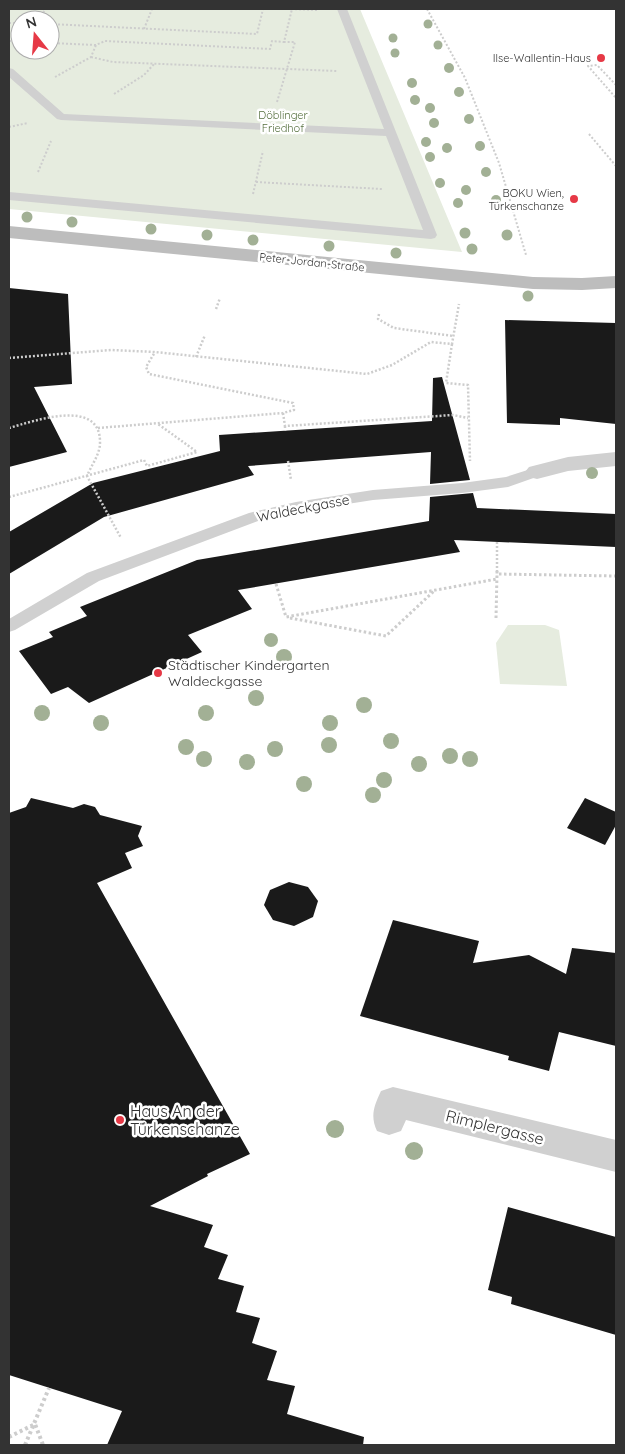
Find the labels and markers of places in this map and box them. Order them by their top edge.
place label: Ilse-Wallentin-Haus [493,51,591,65]
marker: Ilse-Wallentin-Haus [595,52,607,64]
place label: BOKU Wien, Türkenschanze [488,186,564,213]
marker: BOKU Wien, Türkenschanze [568,193,580,205]
place label: Städtischer Kindergarten Waldeckgasse [168,656,330,690]
marker: Städtischer Kindergarten Waldeckgasse [152,667,164,679]
place label: Haus An der Türkenschanze [130,1101,240,1139]
marker: Haus An der Türkenschanze [114,1114,126,1126]

